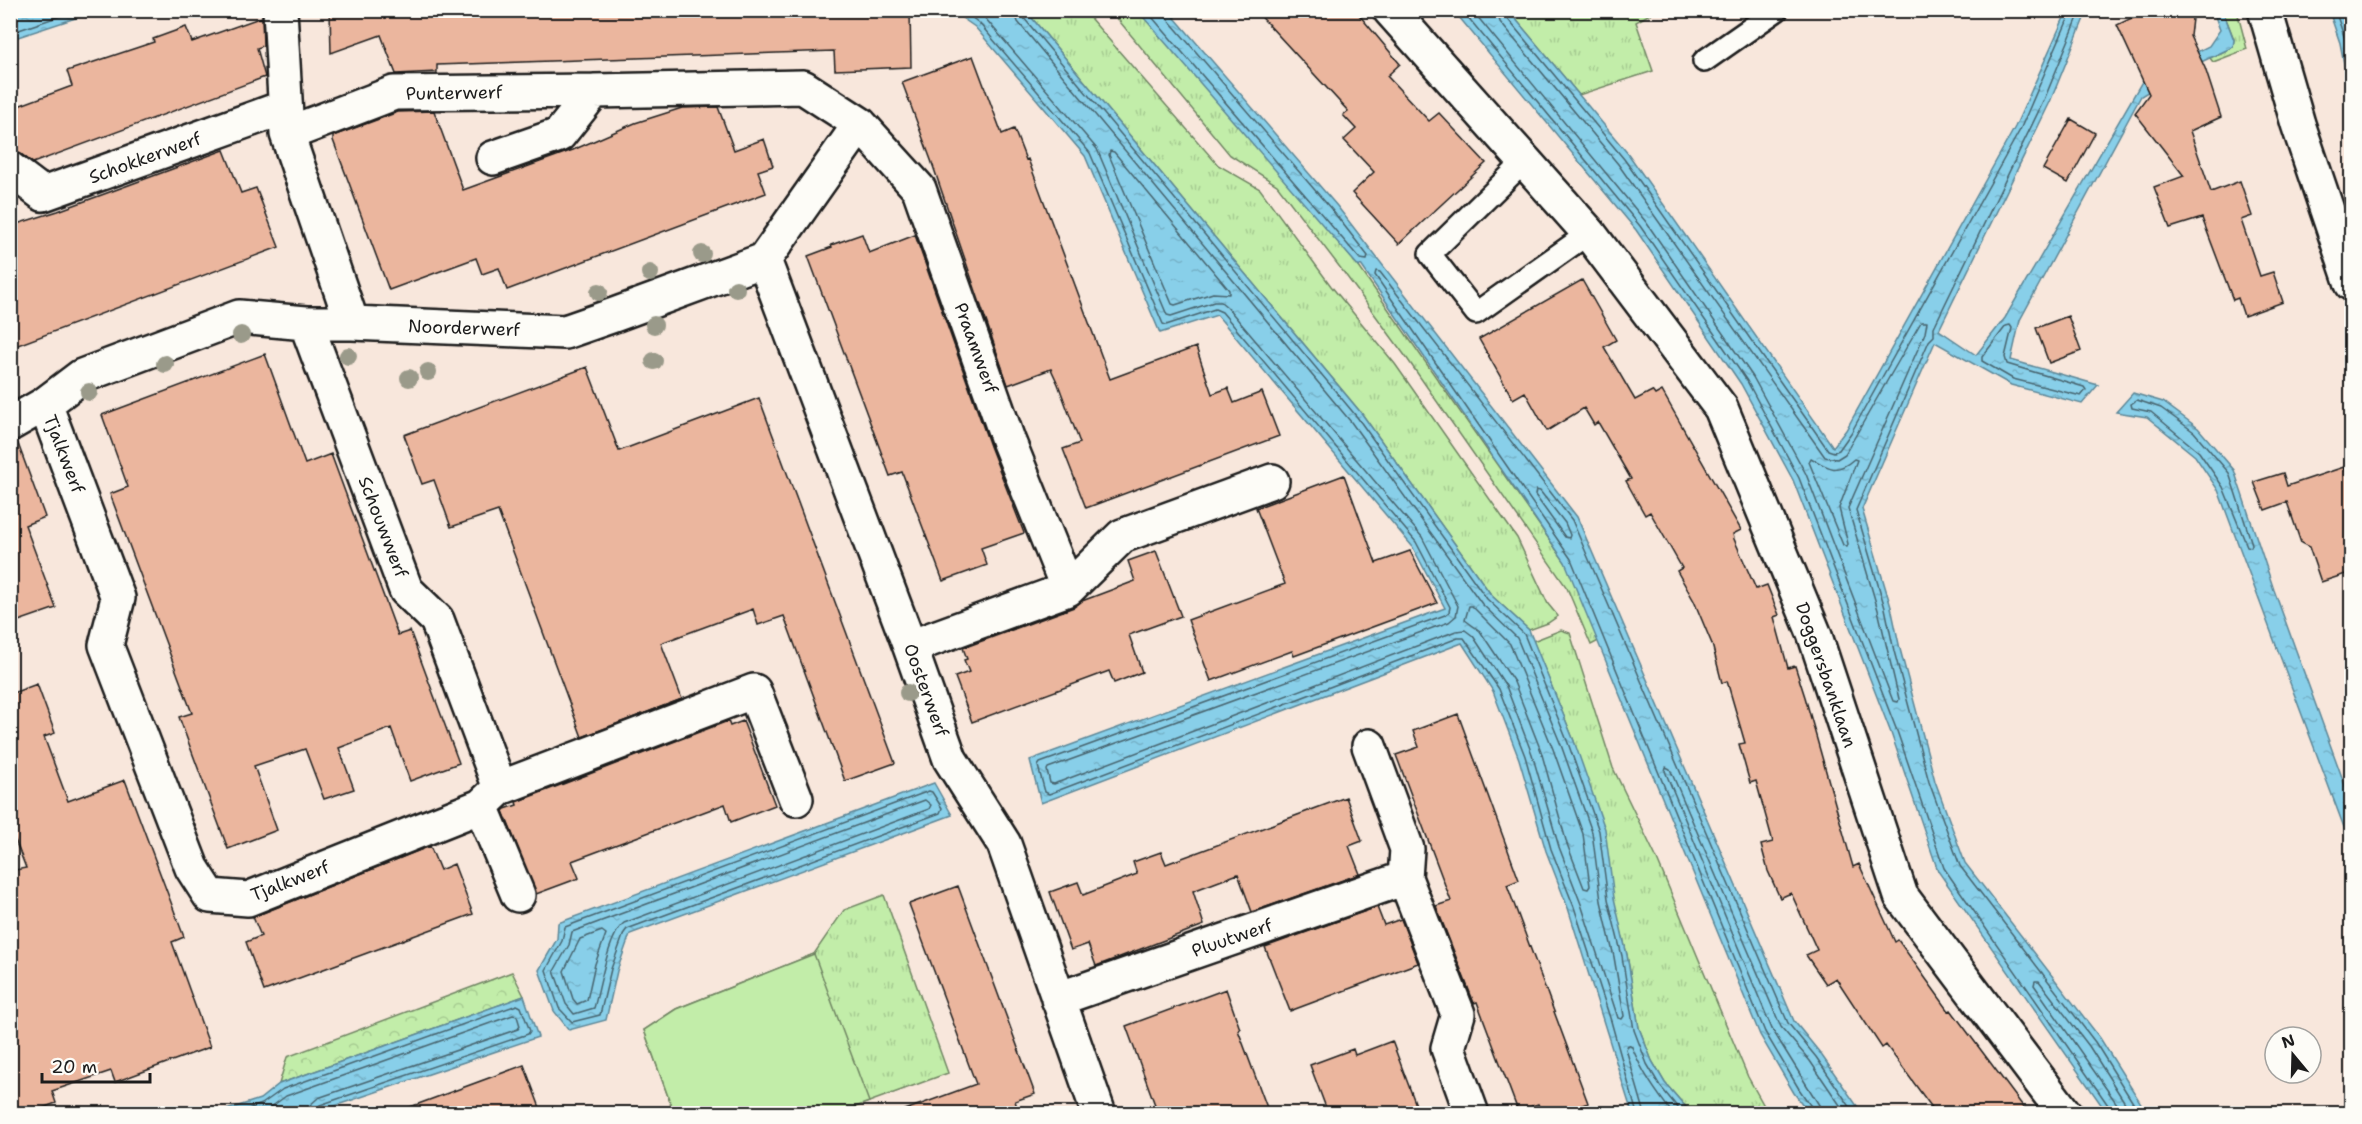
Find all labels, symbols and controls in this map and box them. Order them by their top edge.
street label: Punterwerf [405,80,503,106]
street label: Schokkerwerf [85,126,205,189]
street label: Praamwerf [948,299,1004,397]
street label: Noorderwerf [407,314,521,342]
street label: Tjalkwerf [38,411,90,497]
street label: Schouwwerf [353,473,413,581]
street label: Doggersbanklaan [1790,599,1862,751]
street label: Oosterwerf [898,640,954,740]
street label: Tjalkwerf [247,855,333,907]
street label: Pluutwerf [1188,913,1276,963]
north arrow [2263,1025,2323,1085]
text: N [2279,1029,2298,1053]
scale bar [42,1046,150,1084]
text: 20 m [51,1055,97,1079]

